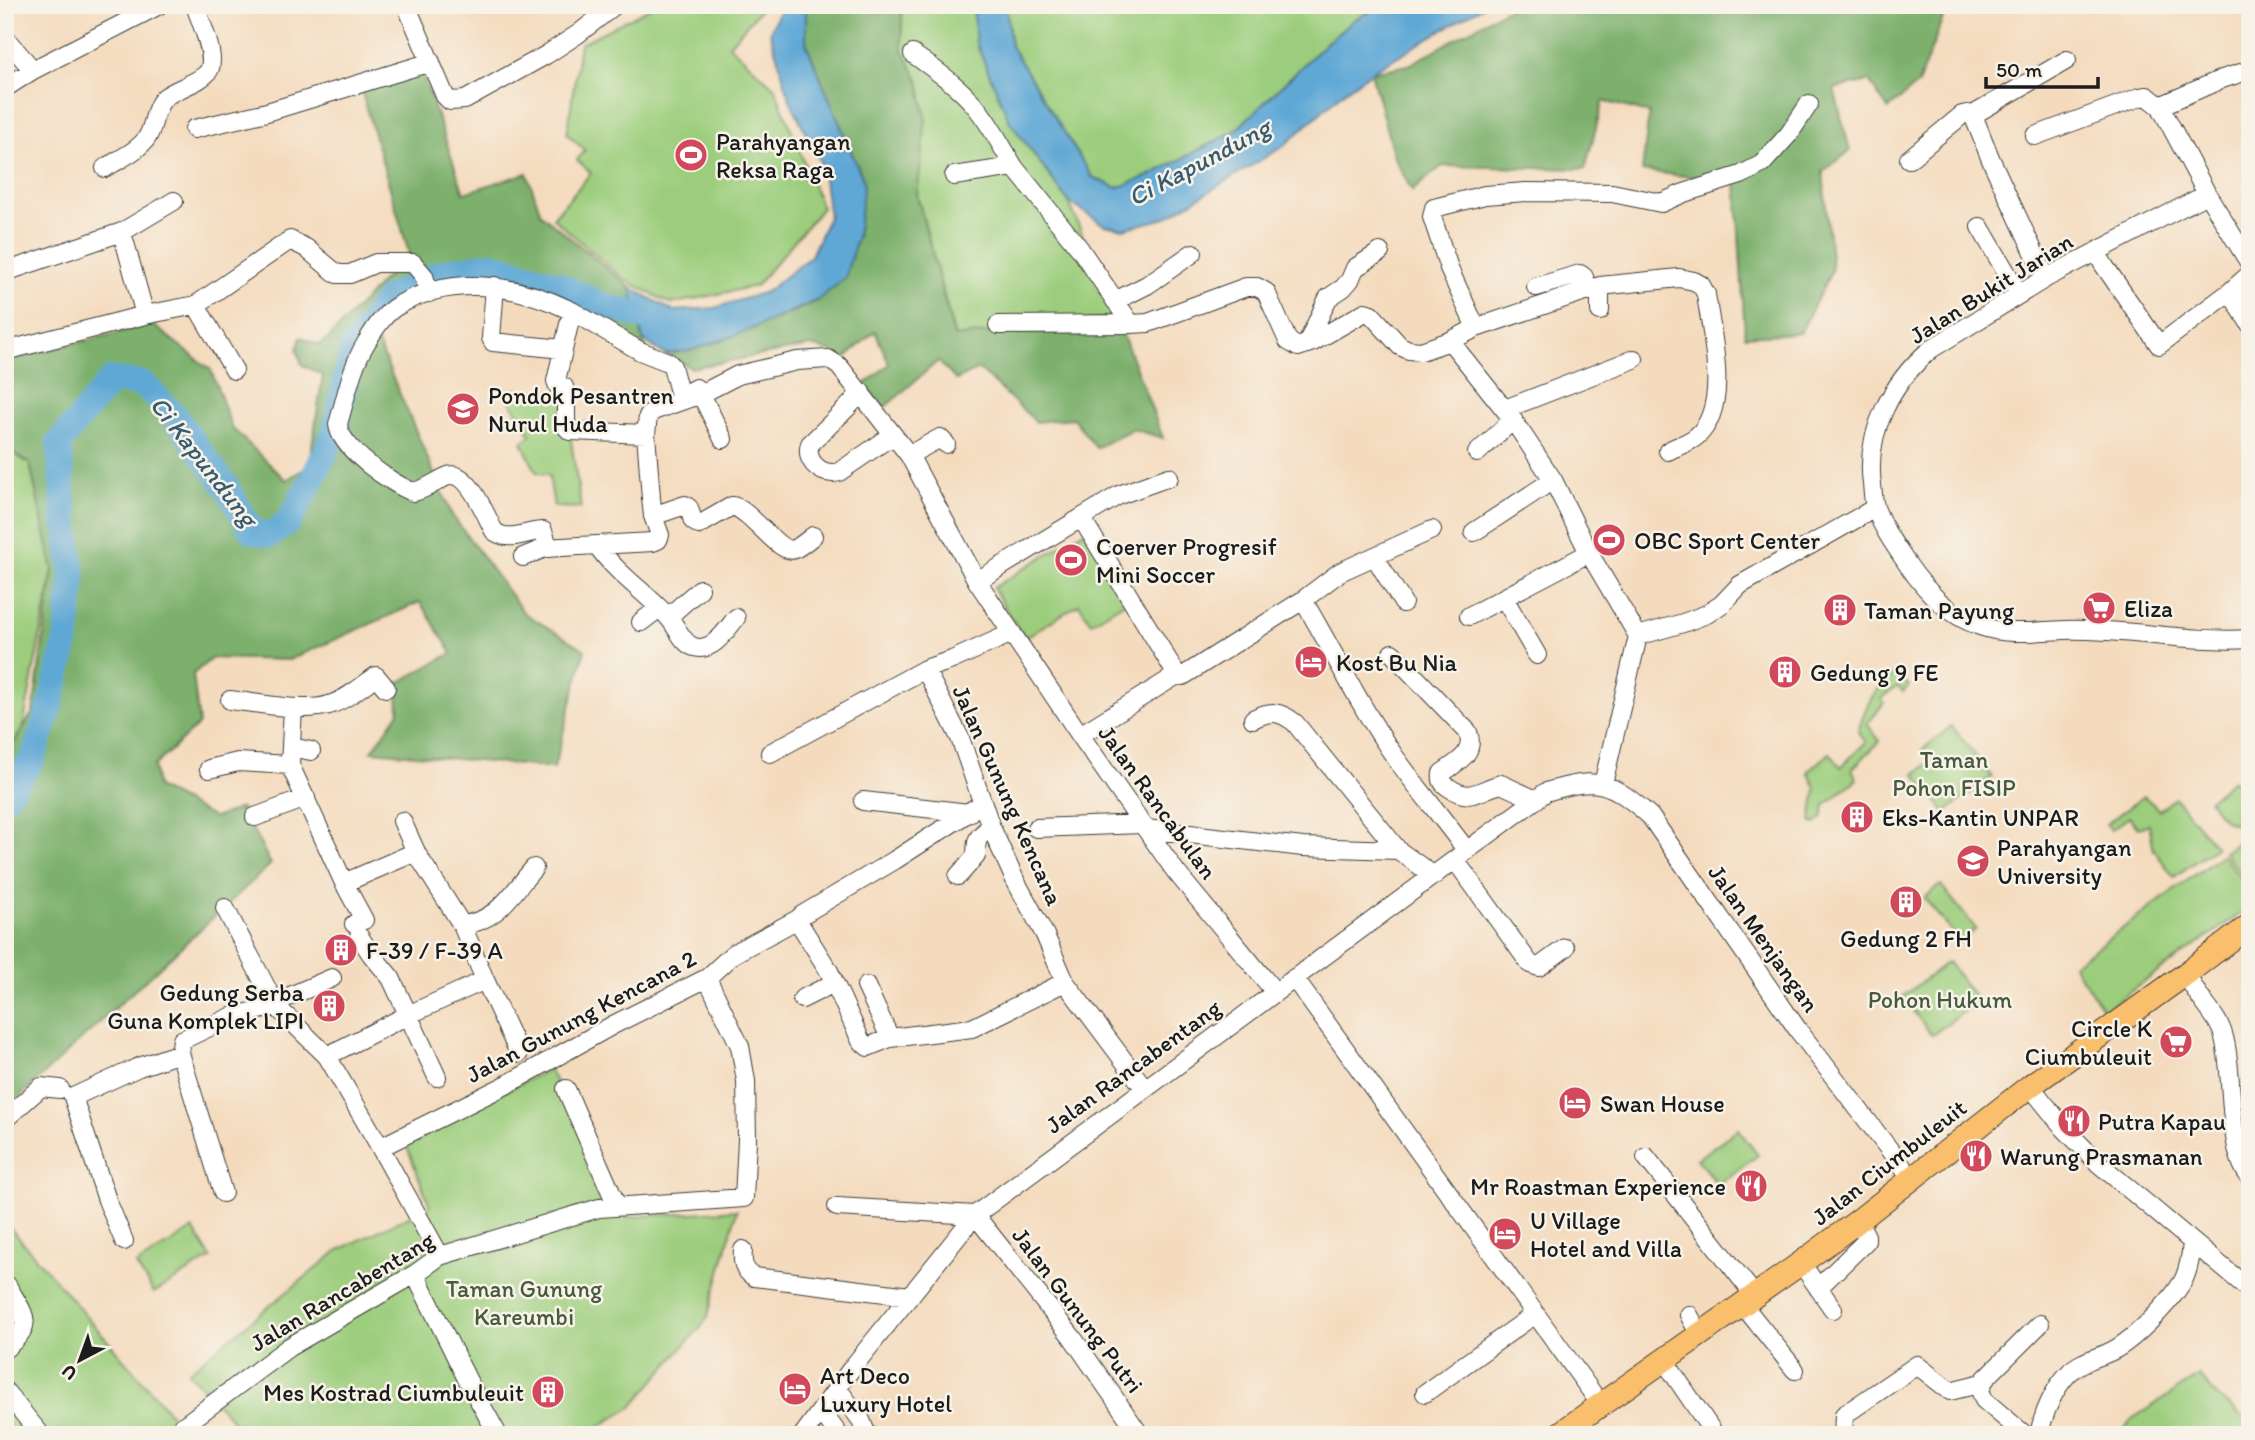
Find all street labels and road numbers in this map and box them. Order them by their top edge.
street label: Jalan Bukit Jarian [1904,226,2078,350]
street label: Jalan Gunung Kencana [946,680,1070,910]
street label: Jalan Rancabulan [1092,719,1224,885]
street label: Jalan Menjangan [1702,858,1826,1018]
street label: Jalan Gunung Kencana 2 [461,943,701,1089]
street label: Jalan Rancabentang [1040,992,1227,1139]
street label: Jalan Ciumbuleuit [1806,1093,1972,1231]
street label: Jalan Gunung Putri [1006,1221,1150,1399]
street label: Jalan Rancabentang [245,1224,440,1357]

